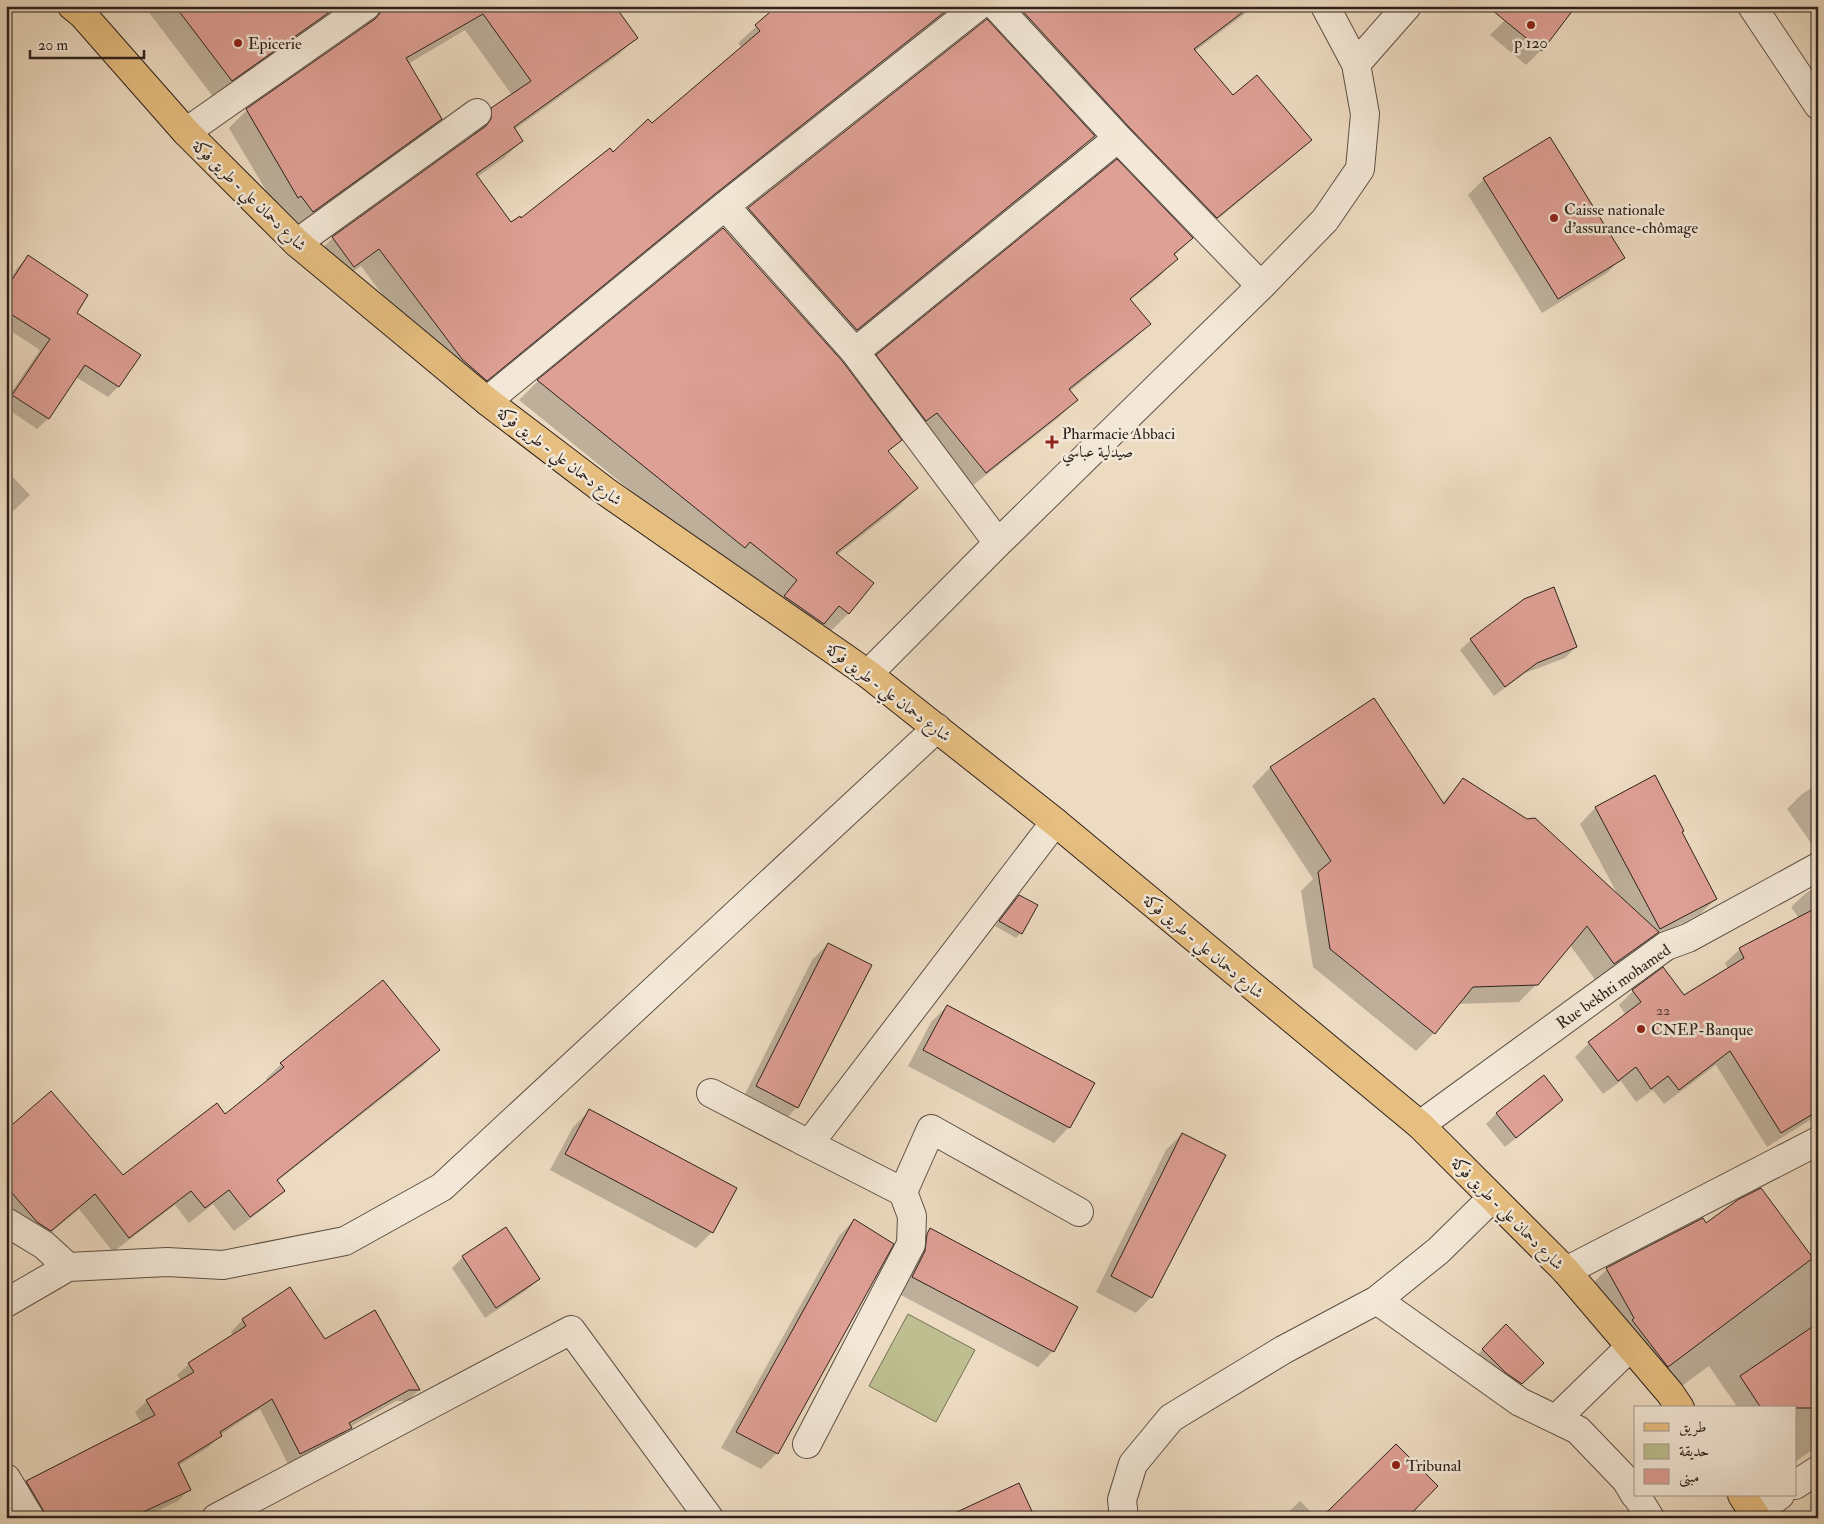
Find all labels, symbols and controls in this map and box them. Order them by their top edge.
marker: p 120 [1525,19,1537,31]
scale bar [30,28,144,60]
place label: p 120 [1513,33,1548,54]
place label: Epicerie [248,34,302,55]
text: 20 m [38,36,68,55]
marker: Epicerie [232,37,244,49]
street label: شارع دحمان علي - طريق فوكة [184,135,311,259]
place label: Caisse nationale d'assurance-chômage [1564,200,1698,238]
marker: Caisse nationale d'assurance-chômage [1548,212,1560,224]
street label: شارع دحمان علي - طريق فوكة [489,403,626,514]
place label: Pharmacie Abbaci صيدلية عباسي [1062,424,1175,467]
marker: Pharmacie Abbaci صيدلية عباسي [1046,436,1058,448]
street label: شارع دحمان علي - طريق فوكة [818,639,955,750]
street label: شارع دحمان علي - طريق فوكة [1135,890,1268,1007]
street label: Rue bekhti mohamed [1553,940,1675,1034]
house number: 22 [1656,1002,1670,1019]
place label: CNEP-Banque [1651,1020,1754,1040]
marker: CNEP-Banque [1635,1023,1647,1035]
street label: شارع دحمان علي - طريق فوكة [1443,1153,1568,1278]
legend [1634,1406,1796,1496]
text: طريق [1679,1418,1706,1437]
text: حديقة [1679,1442,1709,1461]
place label: Tribunal [1406,1456,1461,1476]
marker: Tribunal [1390,1459,1402,1471]
text: مبنى [1679,1468,1699,1488]

